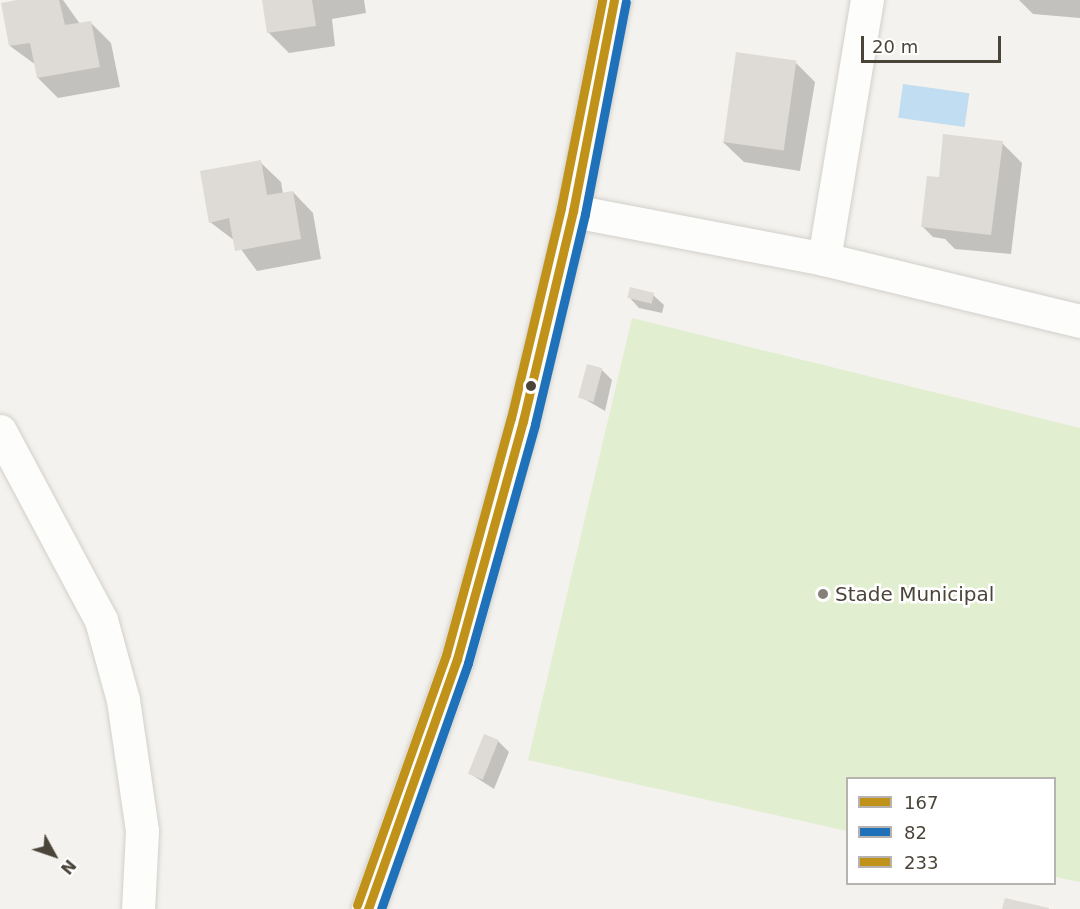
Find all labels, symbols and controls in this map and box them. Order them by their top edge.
scale bar [864,24,1004,62]
text: 20 m [872,36,918,57]
unlabelled marker [525,380,537,392]
place label: Stade Municipal [835,582,994,606]
marker: Stade Municipal [816,587,830,601]
legend [846,777,1056,885]
text: 167 [904,792,938,813]
text: 82 [904,822,927,843]
north arrow [24,825,84,885]
text: 233 [904,852,938,873]
text: N [57,856,80,878]

